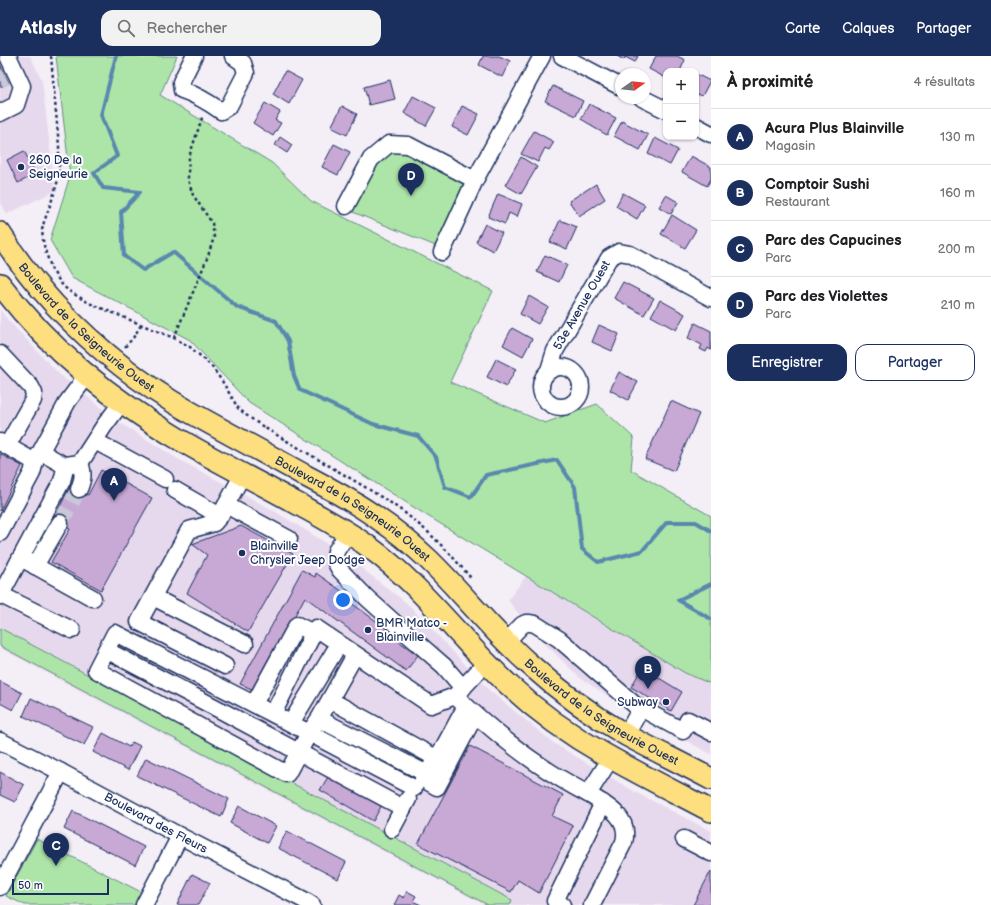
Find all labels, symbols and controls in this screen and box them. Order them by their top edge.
search box [101,10,381,46]
text: Atlasly [20,17,77,40]
icon: search [115,17,137,39]
text: Rechercher [147,19,227,38]
text: Carte [785,20,820,37]
text: Calques [842,20,894,37]
text: Partager [916,20,971,37]
north arrow [615,68,651,104]
map controls [663,68,699,140]
button: + [663,68,699,104]
text: À proximité [727,72,813,92]
text: 4 résultats [913,74,975,90]
button: − [663,104,699,140]
text: Acura Plus Blainville [765,119,904,138]
text: A [736,129,744,145]
text: 130 m [940,129,975,145]
text: Magasin [765,138,815,154]
place label: 260 De la Seigneurie [29,153,88,182]
marker: 260 De la Seigneurie [16,162,26,172]
pin: D [398,163,424,196]
text: Comptoir Sushi [765,175,869,194]
text: B [735,185,745,201]
text: 160 m [940,185,975,201]
text: Restaurant [765,194,830,210]
text: Parc des Capucines [765,231,902,250]
text: C [735,241,745,257]
text: 200 m [938,241,975,257]
text: Parc [765,250,791,266]
street label: 53e Avenue Ouest [550,257,614,352]
street label: Boulevard de la Seigneurie Ouest [15,260,158,396]
text: Parc des Violettes [765,287,888,306]
text: D [735,297,745,313]
text: 210 m [941,297,975,313]
text: Parc [765,306,791,322]
button: Enregistrer [727,344,847,381]
button: Partager [855,344,975,381]
street label: Boulevard de la Seigneurie Ouest [272,453,433,565]
pin: A [101,468,127,501]
place label: Blainville Chrysler Jeep Dodge [250,539,365,568]
marker: Blainville Chrysler Jeep Dodge [237,548,247,558]
your location [333,590,353,610]
place label: BMR Matco - Blainville [376,616,447,645]
marker: BMR Matco - Blainville [363,625,373,635]
street label: Boulevard de la Seigneurie Ouest [522,654,682,766]
pin: B [635,656,661,689]
place label: Subway [617,695,659,710]
marker: Subway [661,697,671,707]
street label: Boulevard des Fleurs [102,789,210,856]
pin: C [43,833,69,866]
scale bar [12,877,109,896]
text: 50 m [18,879,43,892]

